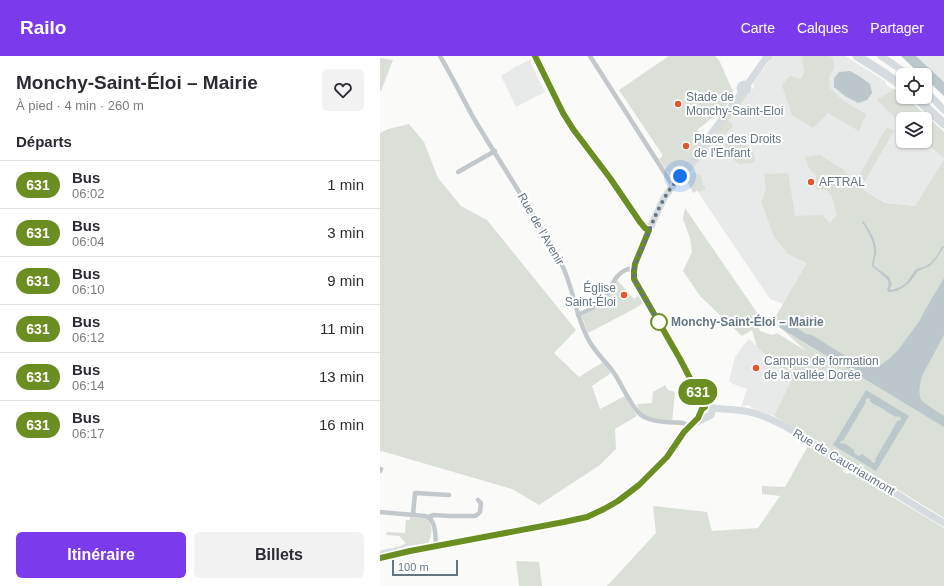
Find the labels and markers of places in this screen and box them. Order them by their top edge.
place label: Stade de Monchy-Saint-Eloi [686,90,783,118]
marker: Stade de Monchy-Saint-Eloi [673,99,683,109]
place label: Place des Droits de l'Enfant [694,132,781,160]
marker: Place des Droits de l'Enfant [681,141,691,151]
place label: AFTRAL [819,175,865,189]
marker: AFTRAL [806,177,816,187]
place label: Église Saint-Éloi [565,280,616,309]
marker: Église Saint-Éloi [619,290,629,300]
marker: Monchy-Saint-Éloi – Mairie [650,313,668,331]
place label: Monchy-Saint-Éloi – Mairie [671,314,824,329]
place label: Campus de formation de la vallée Dorée [764,354,879,382]
marker: Campus de formation de la vallée Dorée [751,363,761,373]

